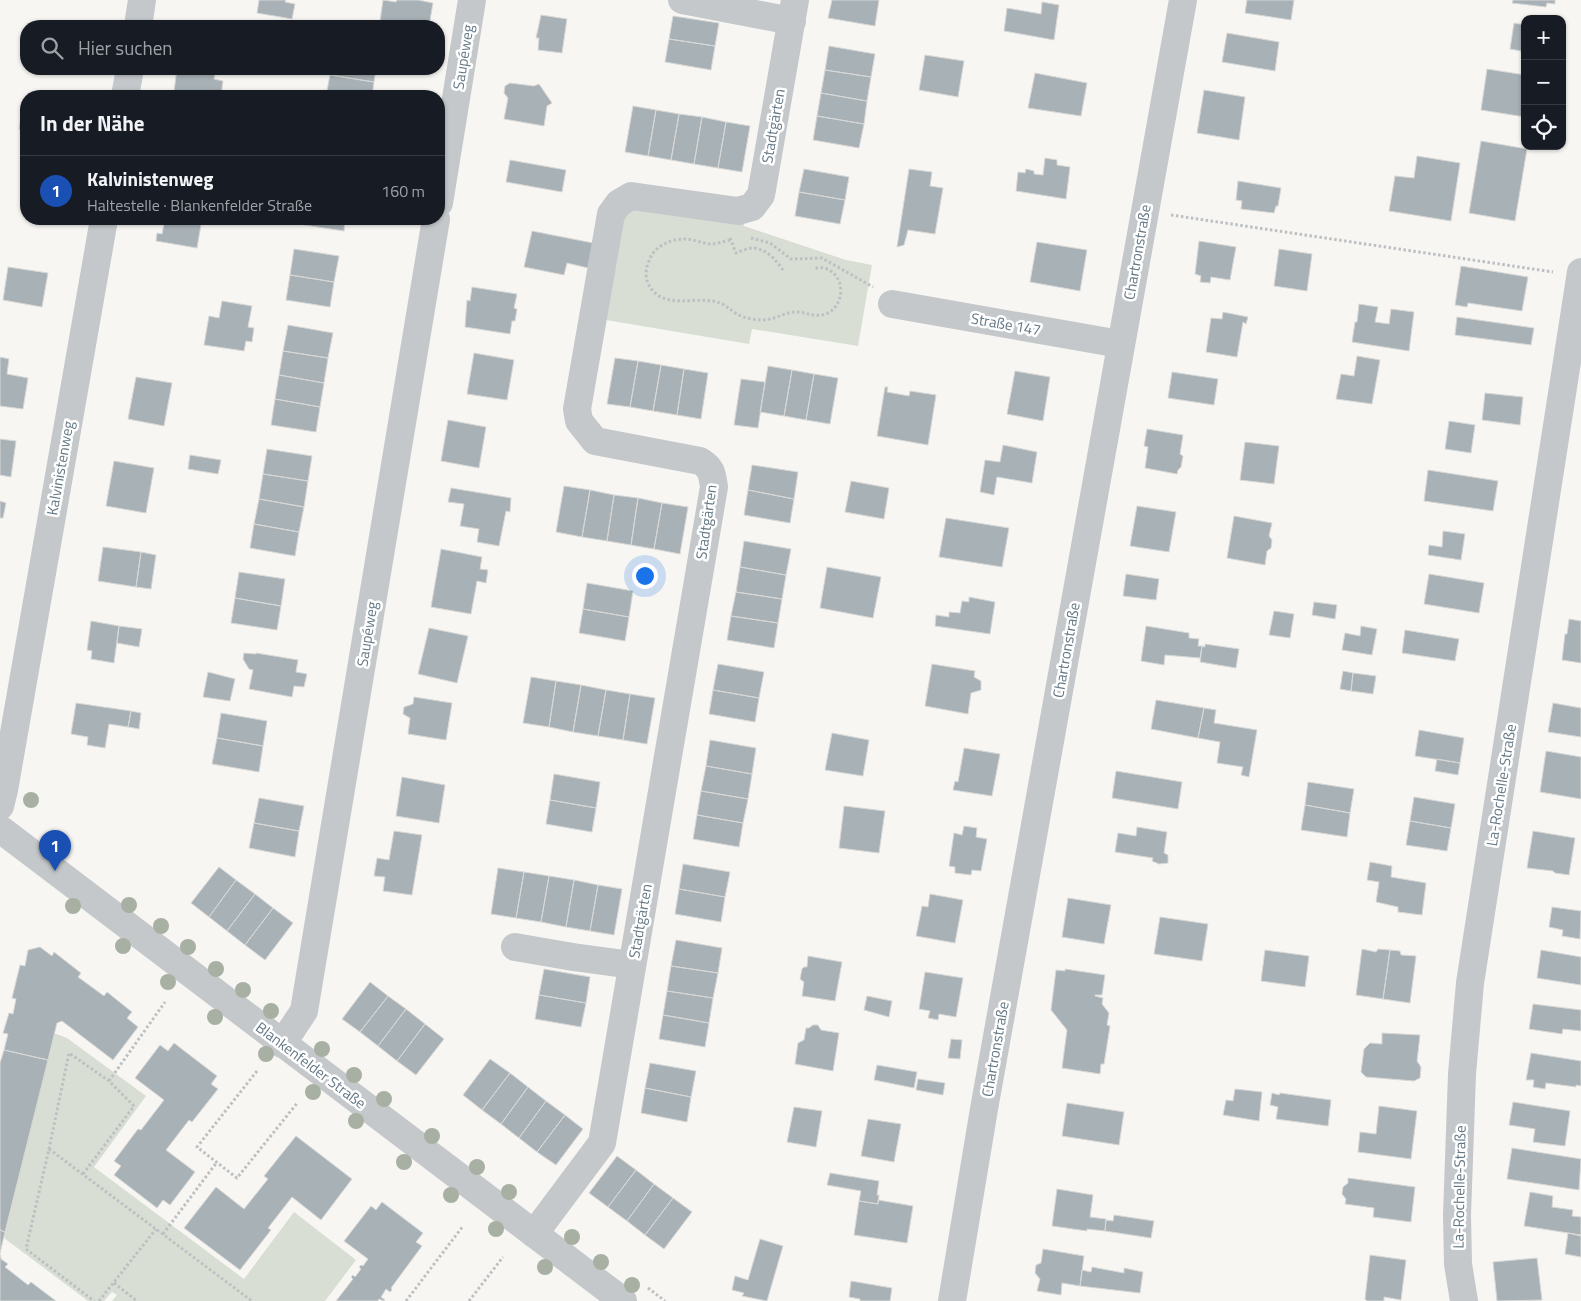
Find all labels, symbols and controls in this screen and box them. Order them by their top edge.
map controls [1521,15,1566,150]
button: + [1521,15,1566,60]
search box [20,20,445,75]
street label: Saupéweg [447,22,480,91]
text: Hier suchen [78,33,173,62]
icon: search [38,34,66,62]
button: − [1521,60,1566,105]
street label: Stadtgärten [755,87,791,165]
button: locate [1521,105,1566,150]
text: In der Nähe [40,107,145,139]
text: Kalvinistenweg [87,164,213,193]
text: 1 [52,179,60,203]
text: 160 m [381,179,425,203]
text: Haltestelle · Blankenfelder Straße [87,193,312,217]
street label: Chartronstraße [1117,203,1157,301]
street label: Straße 147 [969,307,1043,341]
street label: Kalvinistenweg [40,419,80,517]
street label: Stadtgärten [689,483,723,561]
your location [632,563,658,589]
street label: Saupéweg [351,599,384,668]
street label: Chartronstraße [1046,601,1086,699]
street label: La-Rochelle-Straße [1480,722,1522,848]
pin: 1 [39,830,71,871]
street label: Stadtgärten [622,882,658,960]
street label: Chartronstraße [975,1000,1015,1098]
street label: Blankenfelder Straße [251,1016,371,1114]
street label: La-Rochelle-Straße [1446,1125,1472,1249]

